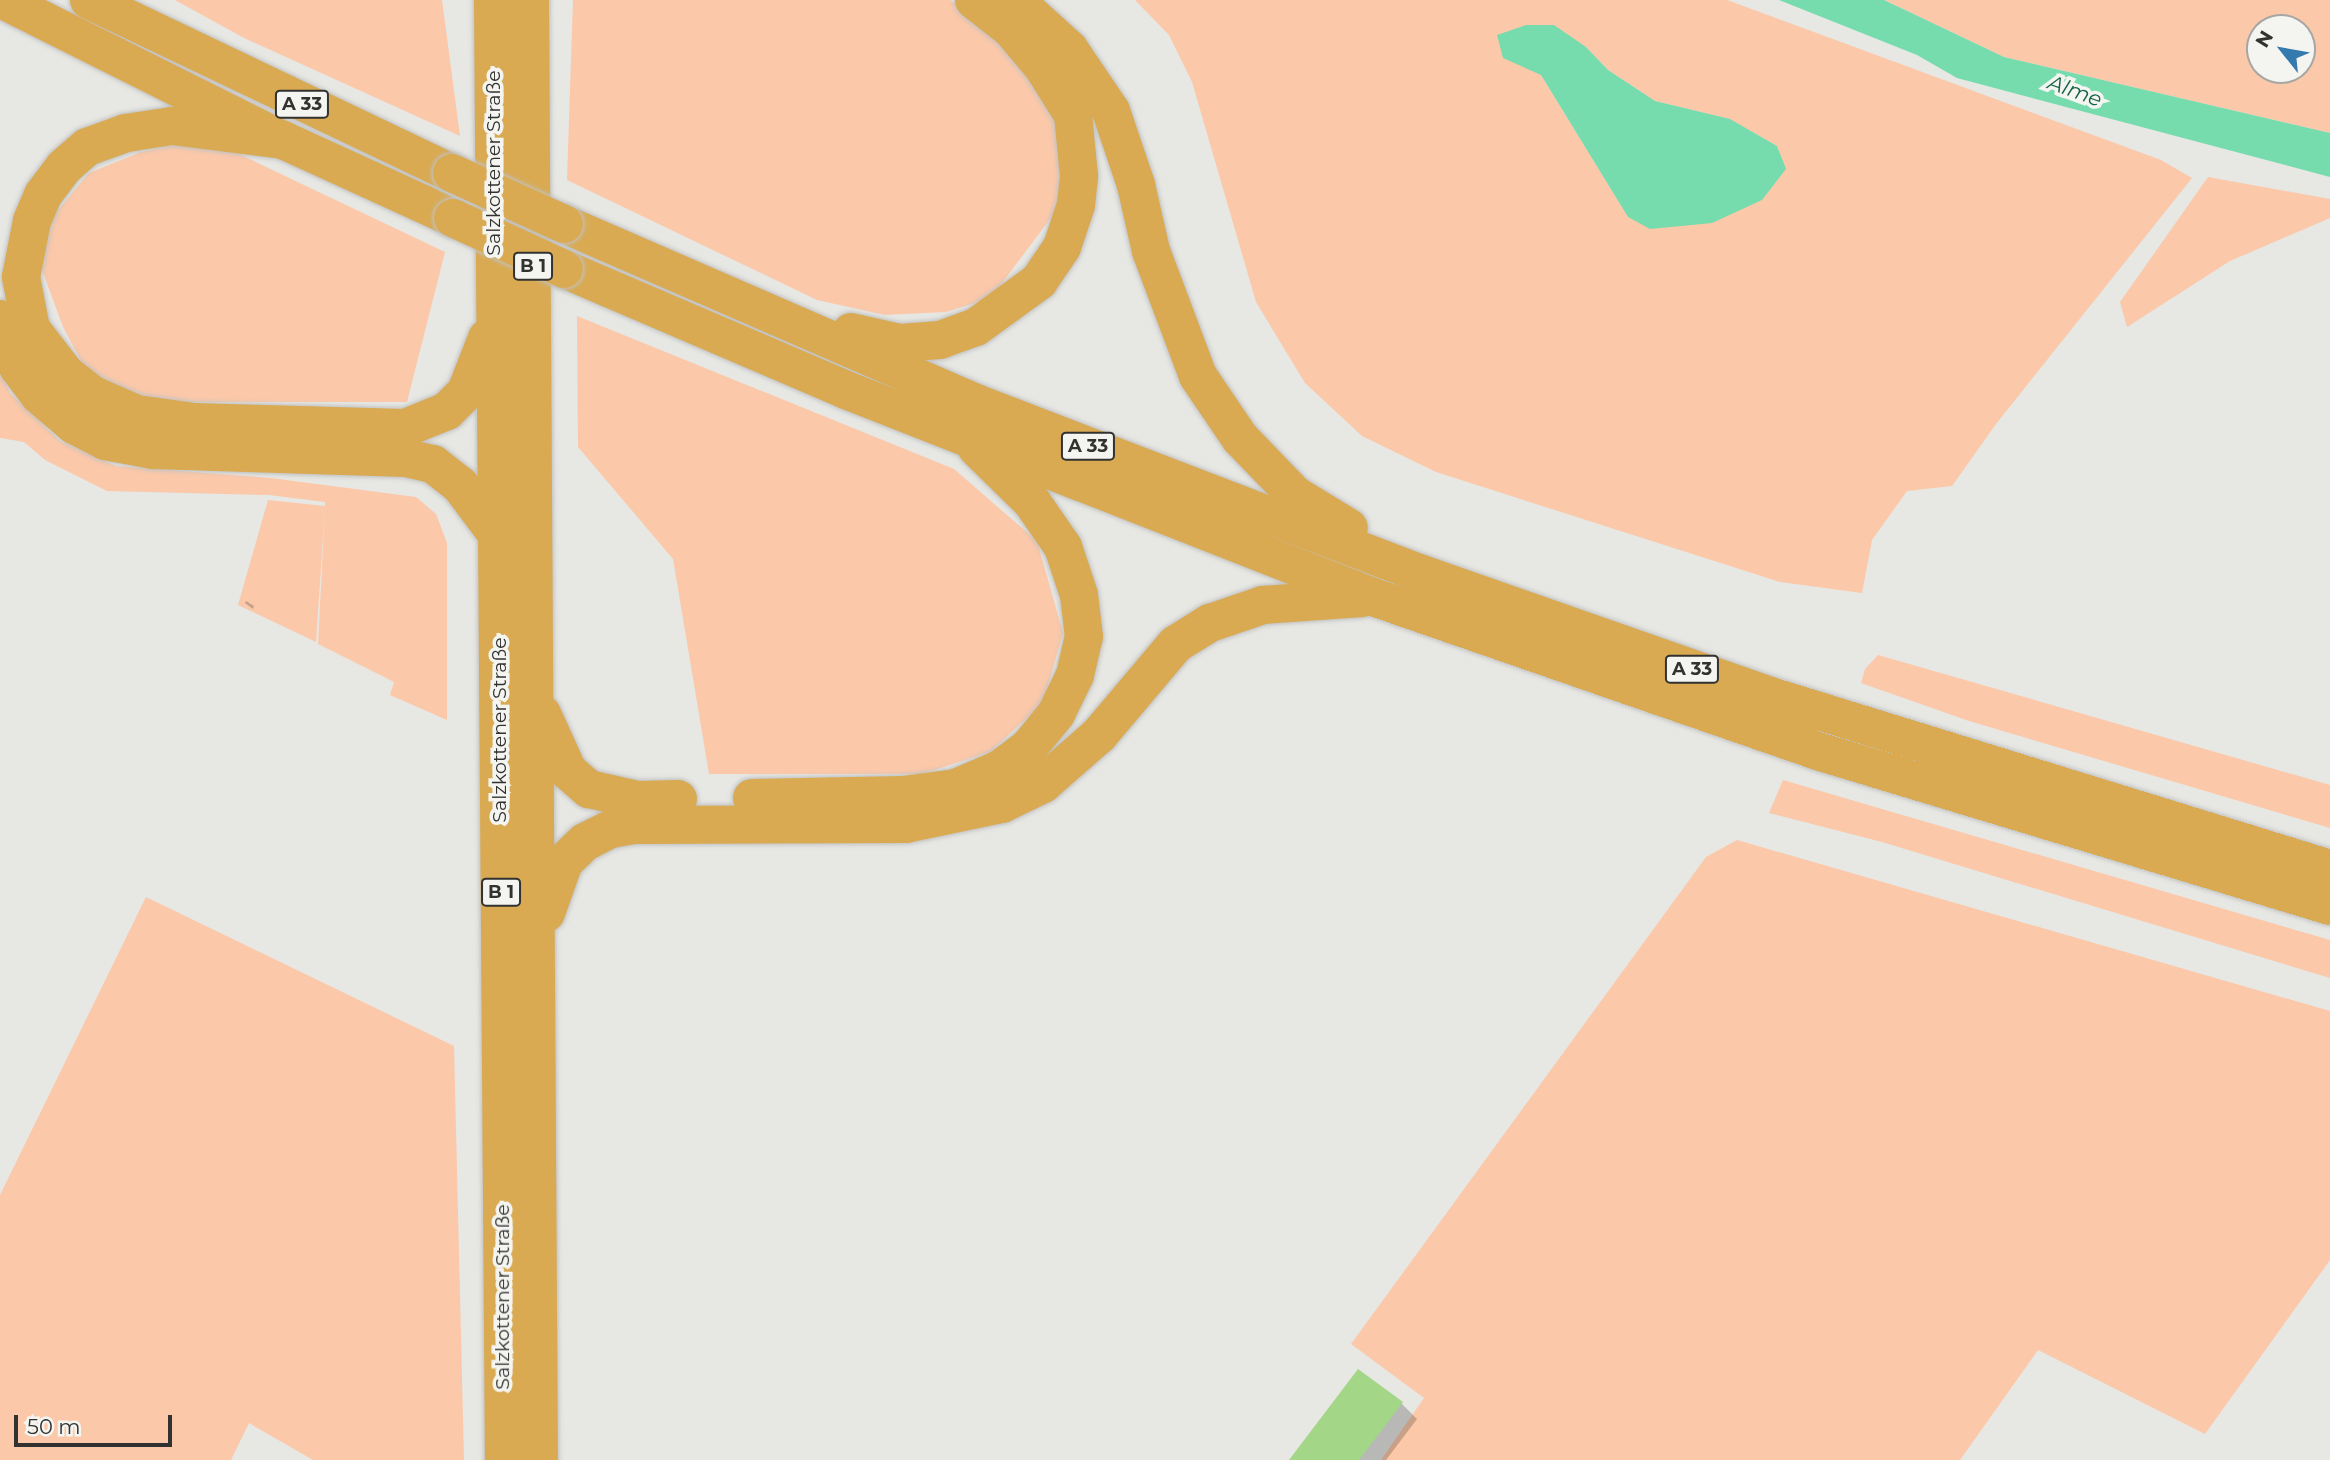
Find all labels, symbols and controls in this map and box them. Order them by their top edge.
north arrow [2246,14,2316,84]
text: N [2250,26,2278,51]
street label: Salzkottener Straße [483,70,505,256]
water label: Alme [2045,70,2105,112]
road number: A 33 [274,90,330,119]
road number: B 1 [512,252,554,280]
road number: A 33 [1060,432,1116,461]
street label: Salzkottener Straße [489,637,511,823]
road number: A 33 [1664,654,1720,684]
road number: B 1 [480,878,522,906]
street label: Salzkottener Straße [492,1204,514,1390]
scale bar [18,1400,175,1444]
text: 50 m [27,1414,81,1439]

